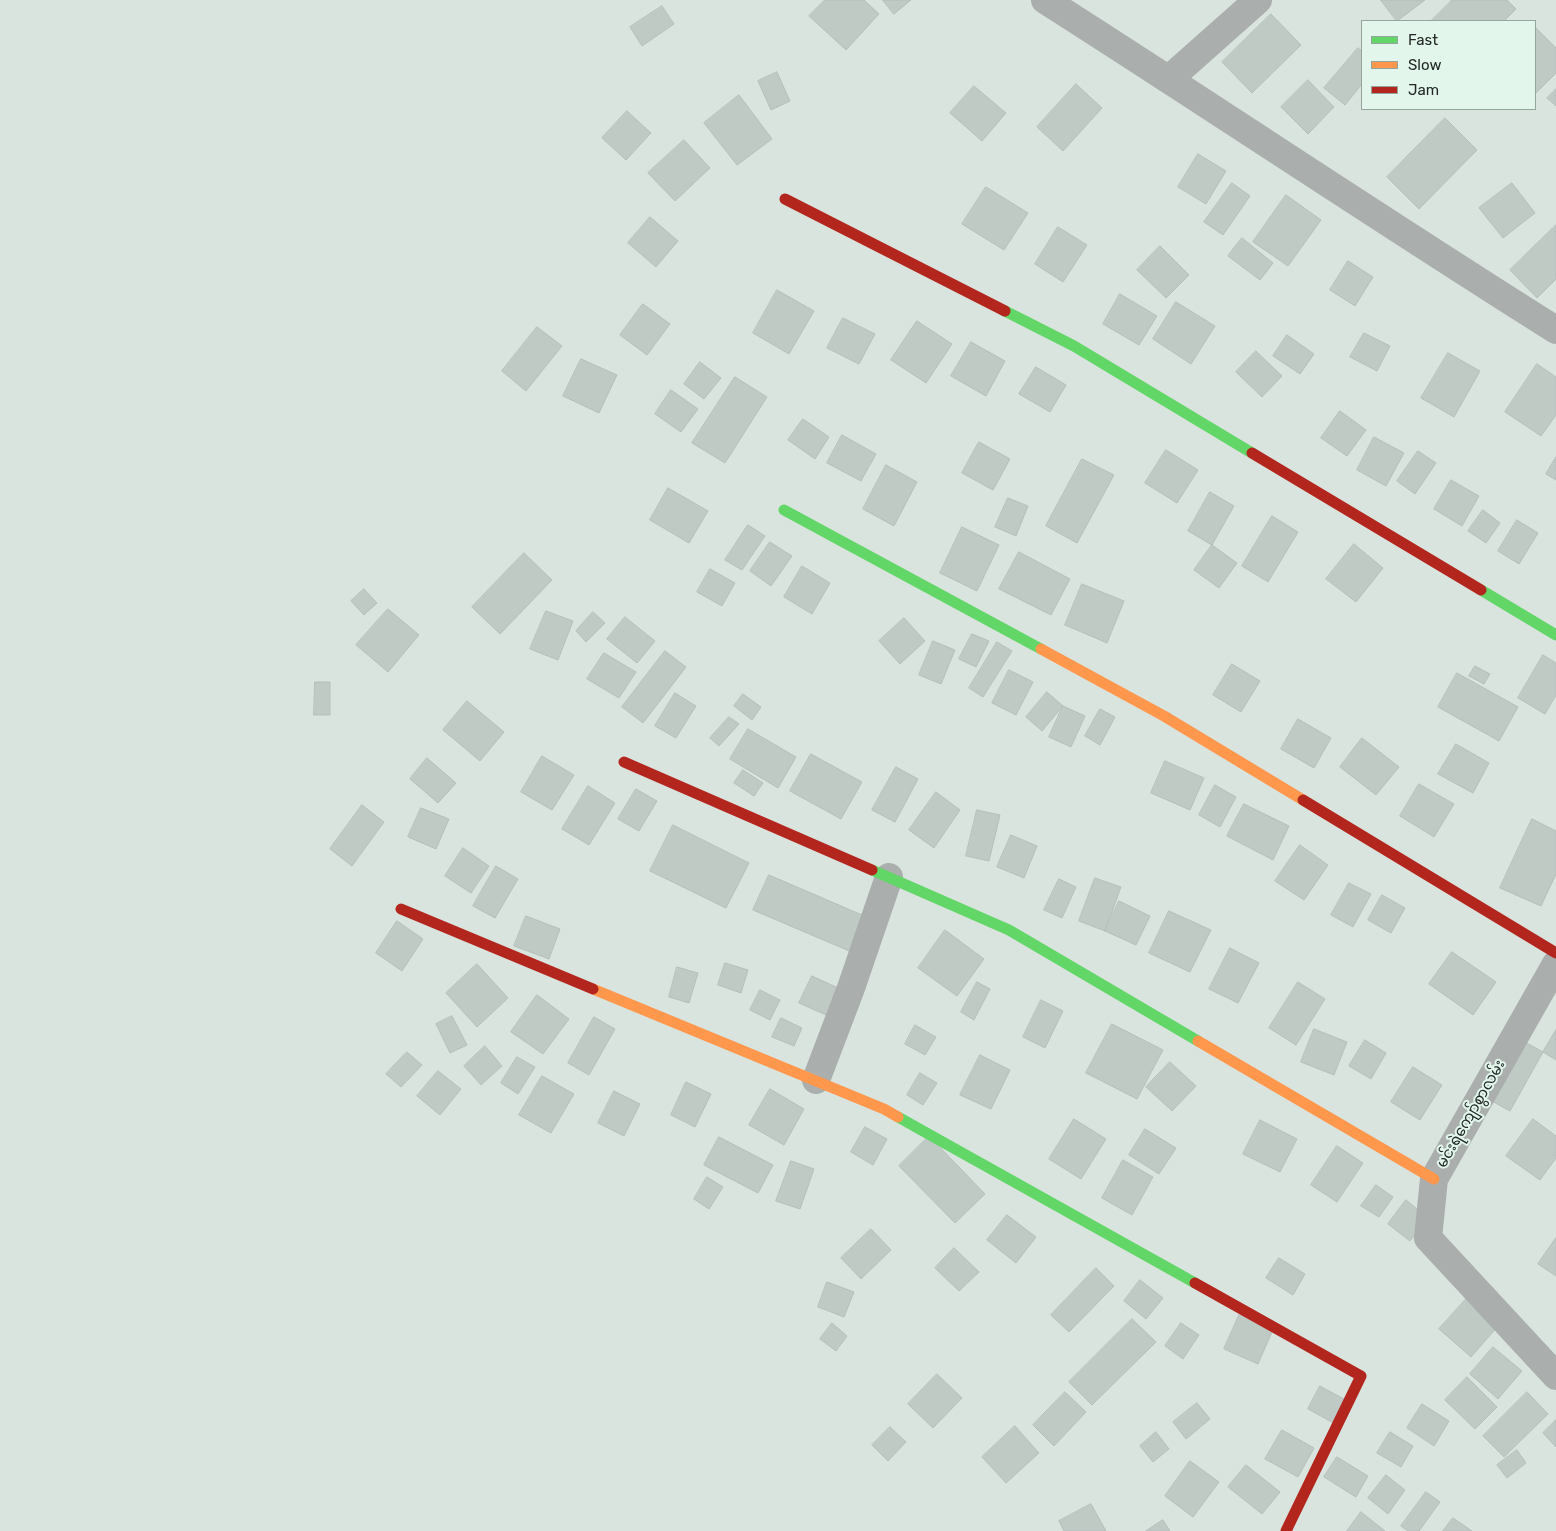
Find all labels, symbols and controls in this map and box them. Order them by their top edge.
legend [1361,20,1536,110]
text: Fast [1408,31,1438,49]
text: Slow [1408,56,1441,74]
text: Jam [1408,81,1439,99]
street label: မင်းရဲကျော်စွာလမ်း [1433,1057,1509,1171]

